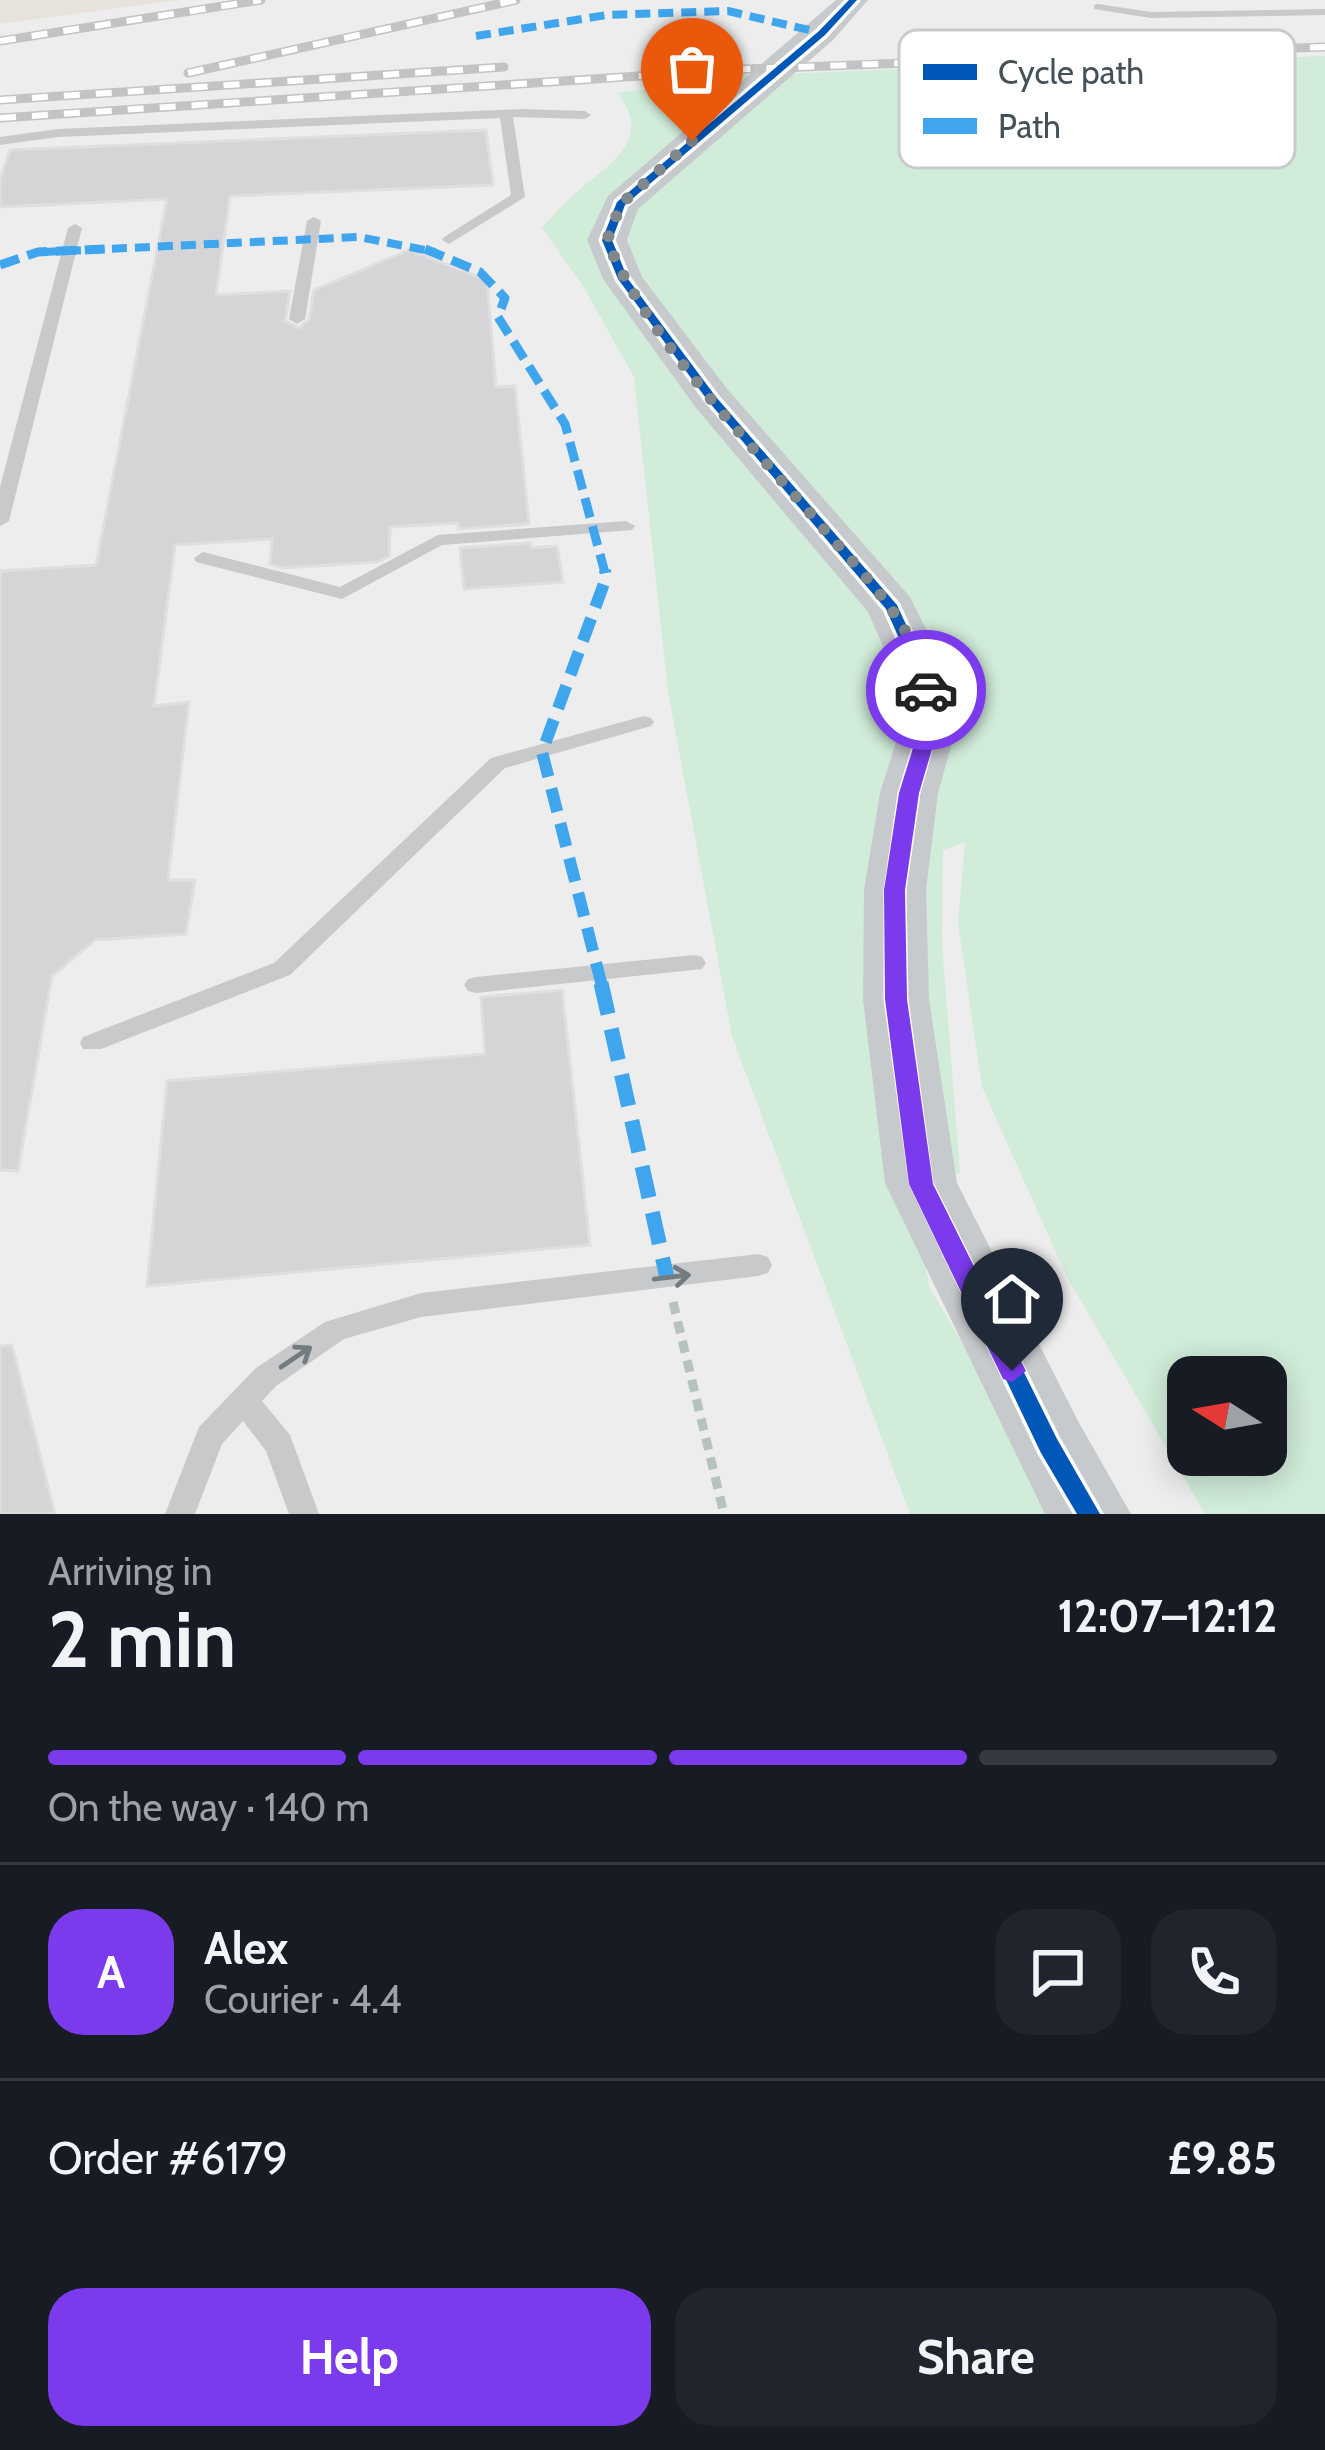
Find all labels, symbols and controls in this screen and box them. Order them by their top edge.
pin [641,18,743,141]
legend [899,30,1295,168]
icon: bag [659,36,725,102]
text: Cycle path [998,52,1144,92]
text: Path [998,106,1061,146]
courier [866,630,986,750]
icon: car [893,657,959,723]
pin [961,1248,1063,1371]
one-way arrow [652,1265,691,1287]
icon: home [979,1266,1045,1332]
one-way arrow [278,1344,312,1369]
north arrow [1167,1356,1287,1476]
map controls [1167,1356,1287,1476]
text: Arriving in [48,1547,212,1595]
text: 12:07–12:12 [1057,1589,1277,1643]
text: 2 min [48,1592,236,1687]
text: On the way · 140 m [48,1783,369,1831]
button: chat [995,1909,1121,2035]
button: phone [1151,1909,1277,2035]
text: Alex [204,1921,288,1975]
text: A [97,1945,125,1999]
text: Courier · 4.4 [204,1975,402,2023]
text: Order #6179 [48,2131,288,2185]
text: £9.85 [1168,2131,1277,2185]
button: Help [48,2288,651,2426]
button: Share [675,2288,1277,2426]

